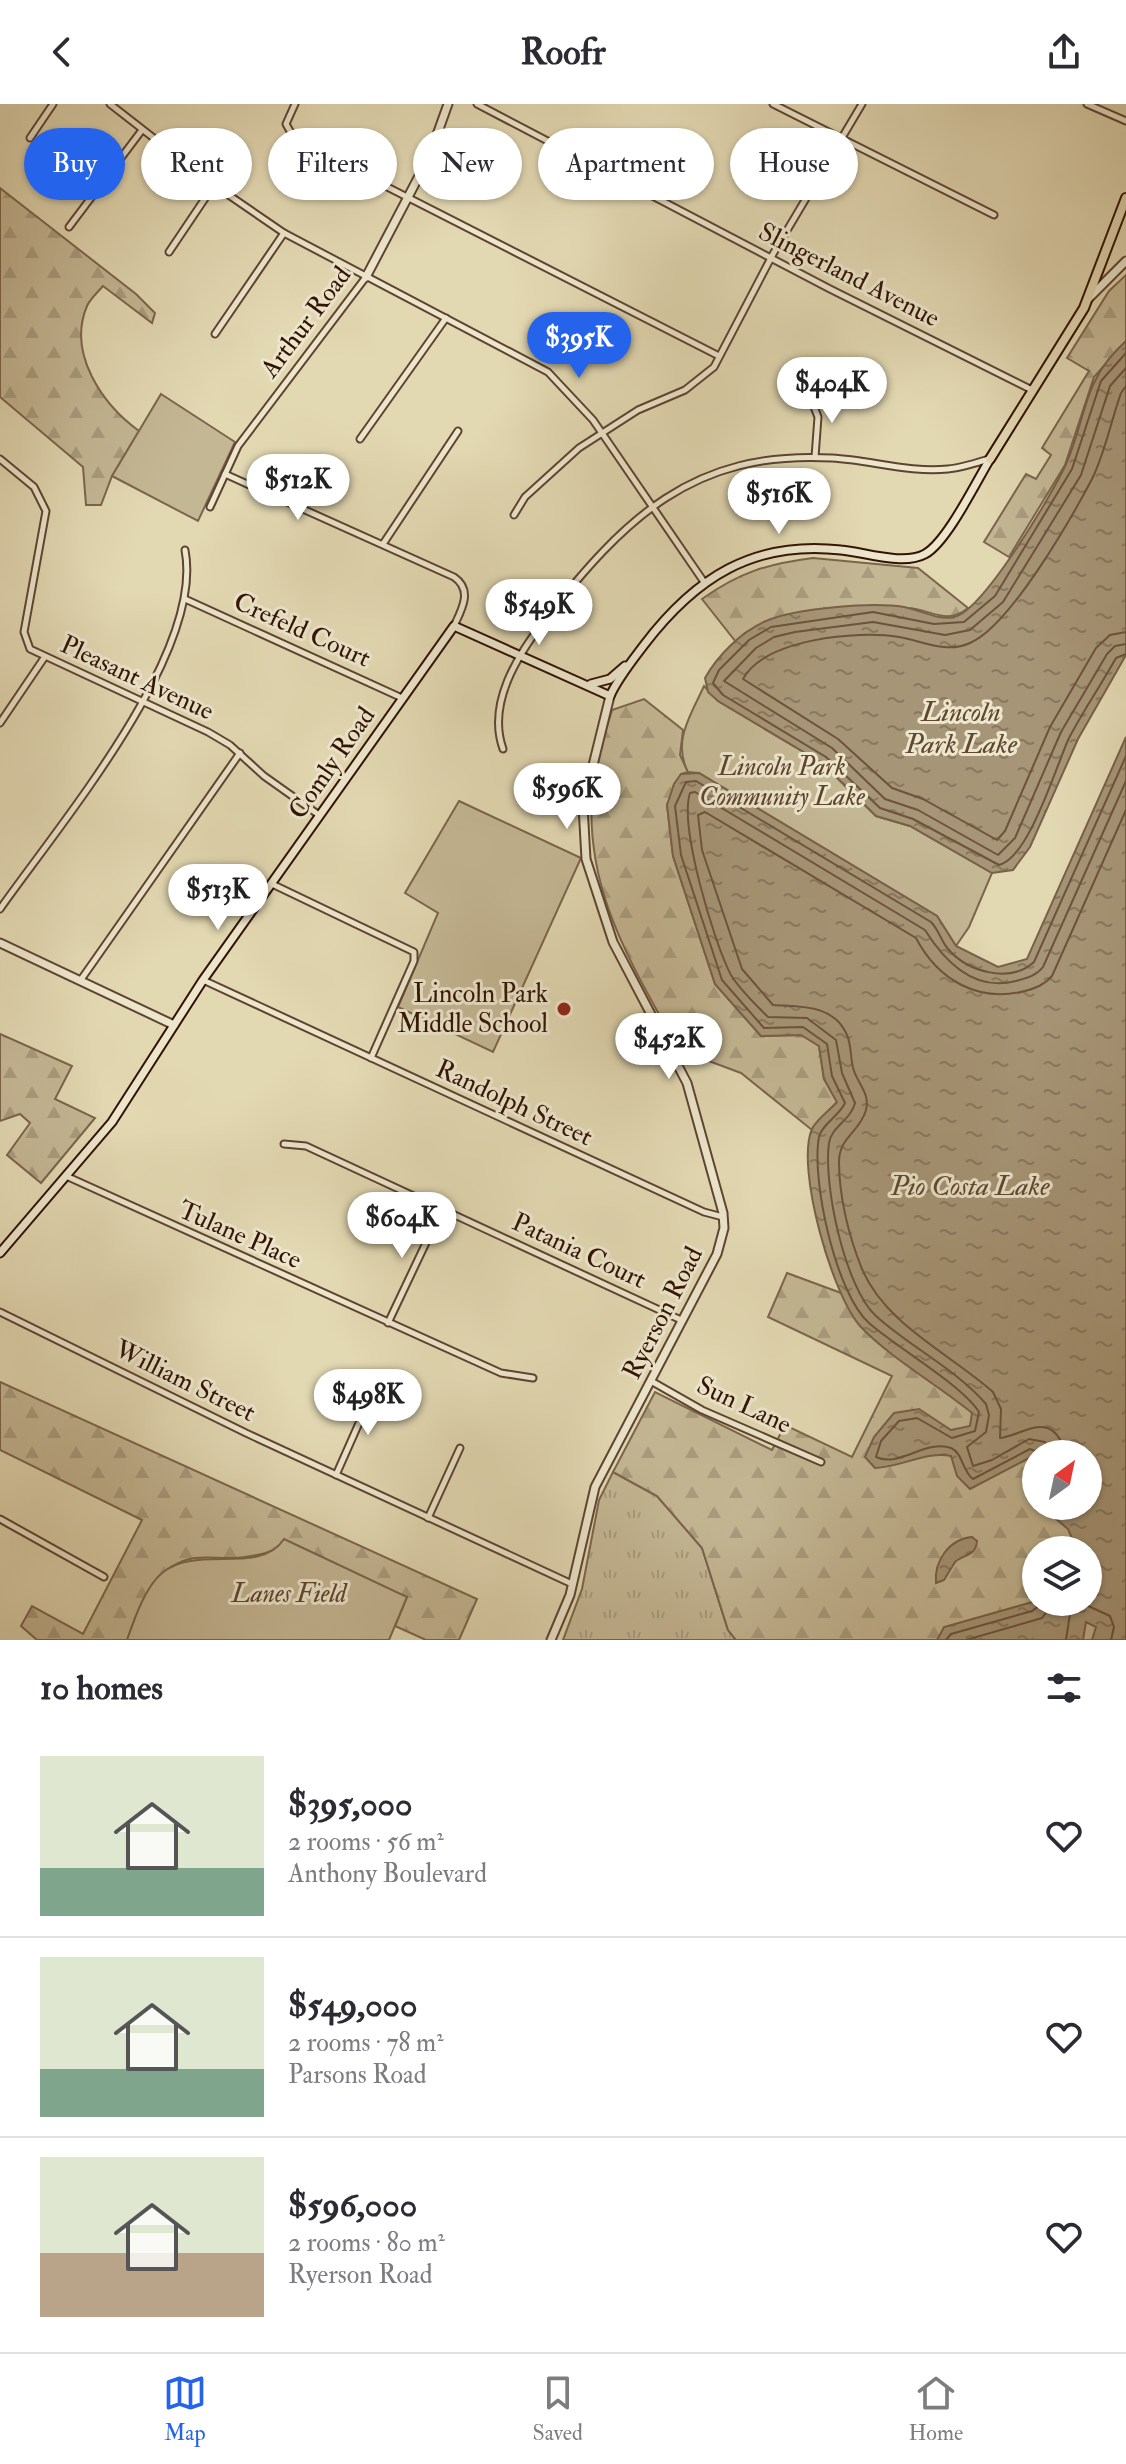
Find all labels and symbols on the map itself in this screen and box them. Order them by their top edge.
street label: Slingerland Avenue [753,216,945,334]
street label: Arthur Road [253,260,358,385]
pin: $395K [523,312,635,380]
pin: $404K [776,357,888,425]
pin: $512K [242,454,354,522]
pin: $516K [723,468,835,536]
pin: $549K [483,579,595,647]
street label: Crefeld Court [229,586,375,674]
street label: Pleasant Avenue [55,629,219,727]
water label: Lincoln Park Lake [904,695,1018,762]
street label: Comly Road [282,701,382,825]
park label: Lincoln Park Community Lake [699,751,865,813]
pin: $596K [511,763,623,831]
pin: $513K [162,864,274,932]
place label: Lincoln Park Middle School [397,978,549,1040]
marker: Lincoln Park Middle School [555,1000,573,1018]
pin: $452K [613,1013,725,1081]
street label: Randolph Street [430,1053,597,1154]
water label: Pio Costa Lake [890,1169,1050,1204]
pin: $604K [346,1192,458,1260]
street label: Tulane Place [174,1194,306,1276]
street label: Patania Court [507,1206,651,1296]
street label: Ryerson Road [616,1241,710,1385]
street label: William Street [108,1333,261,1429]
pin: $498K [312,1369,424,1437]
street label: Sun Lane [692,1369,796,1441]
north arrow [1022,1440,1102,1520]
park label: Lanes Field [231,1578,349,1610]

